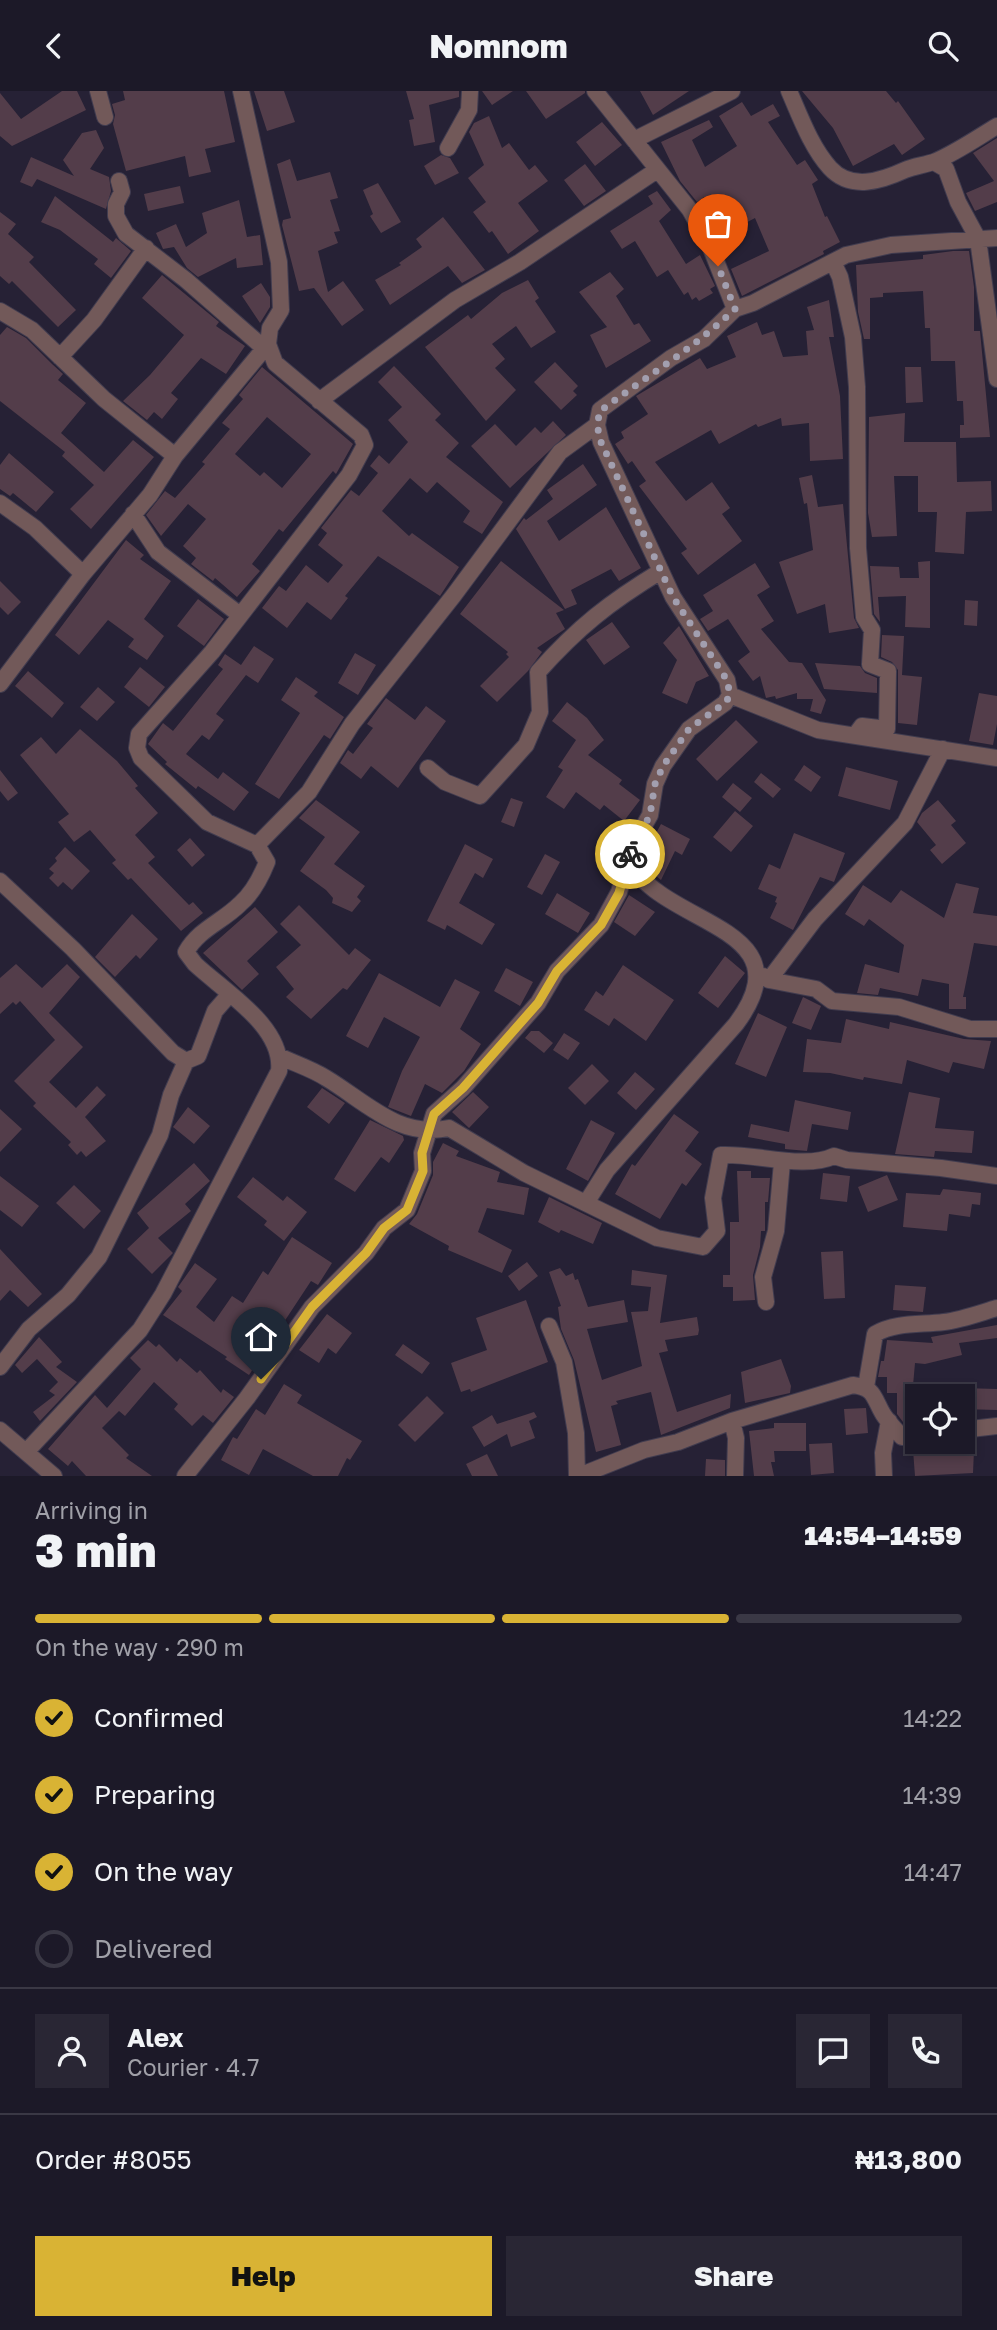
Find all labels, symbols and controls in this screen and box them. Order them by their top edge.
icon: back [35,27,73,65]
text: Nomnom [429,27,568,65]
icon: search [924,27,962,65]
pin [688,194,748,266]
icon: bag [699,205,737,243]
courier [595,819,665,889]
icon: bike [611,835,649,873]
pin [231,1307,291,1379]
icon: home [242,1318,280,1356]
map controls [905,1384,975,1454]
button: locate [905,1384,975,1454]
text: Arriving in [35,1496,148,1524]
text: 14:54–14:59 [804,1520,962,1551]
text: 3 min [35,1522,157,1577]
text: On the way · 290 m [35,1633,244,1661]
icon: check [35,1699,73,1737]
text: Confirmed [94,1702,224,1733]
text: 14:22 [903,1704,962,1732]
icon: check [35,1776,73,1814]
text: Preparing [94,1779,216,1810]
text: 14:39 [903,1781,962,1809]
icon: check [35,1853,73,1891]
text: On the way [94,1856,233,1887]
text: 14:47 [904,1858,962,1886]
text: Delivered [94,1933,213,1964]
button: person [35,2014,109,2088]
button: chat [796,2014,870,2088]
button: phone [888,2014,962,2088]
text: Alex [127,2022,184,2053]
text: Courier · 4.7 [127,2053,259,2081]
text: Order #8055 [35,2144,192,2175]
text: ₦13,800 [855,2144,962,2175]
button: Help [35,2236,492,2316]
button: Share [506,2236,962,2316]

